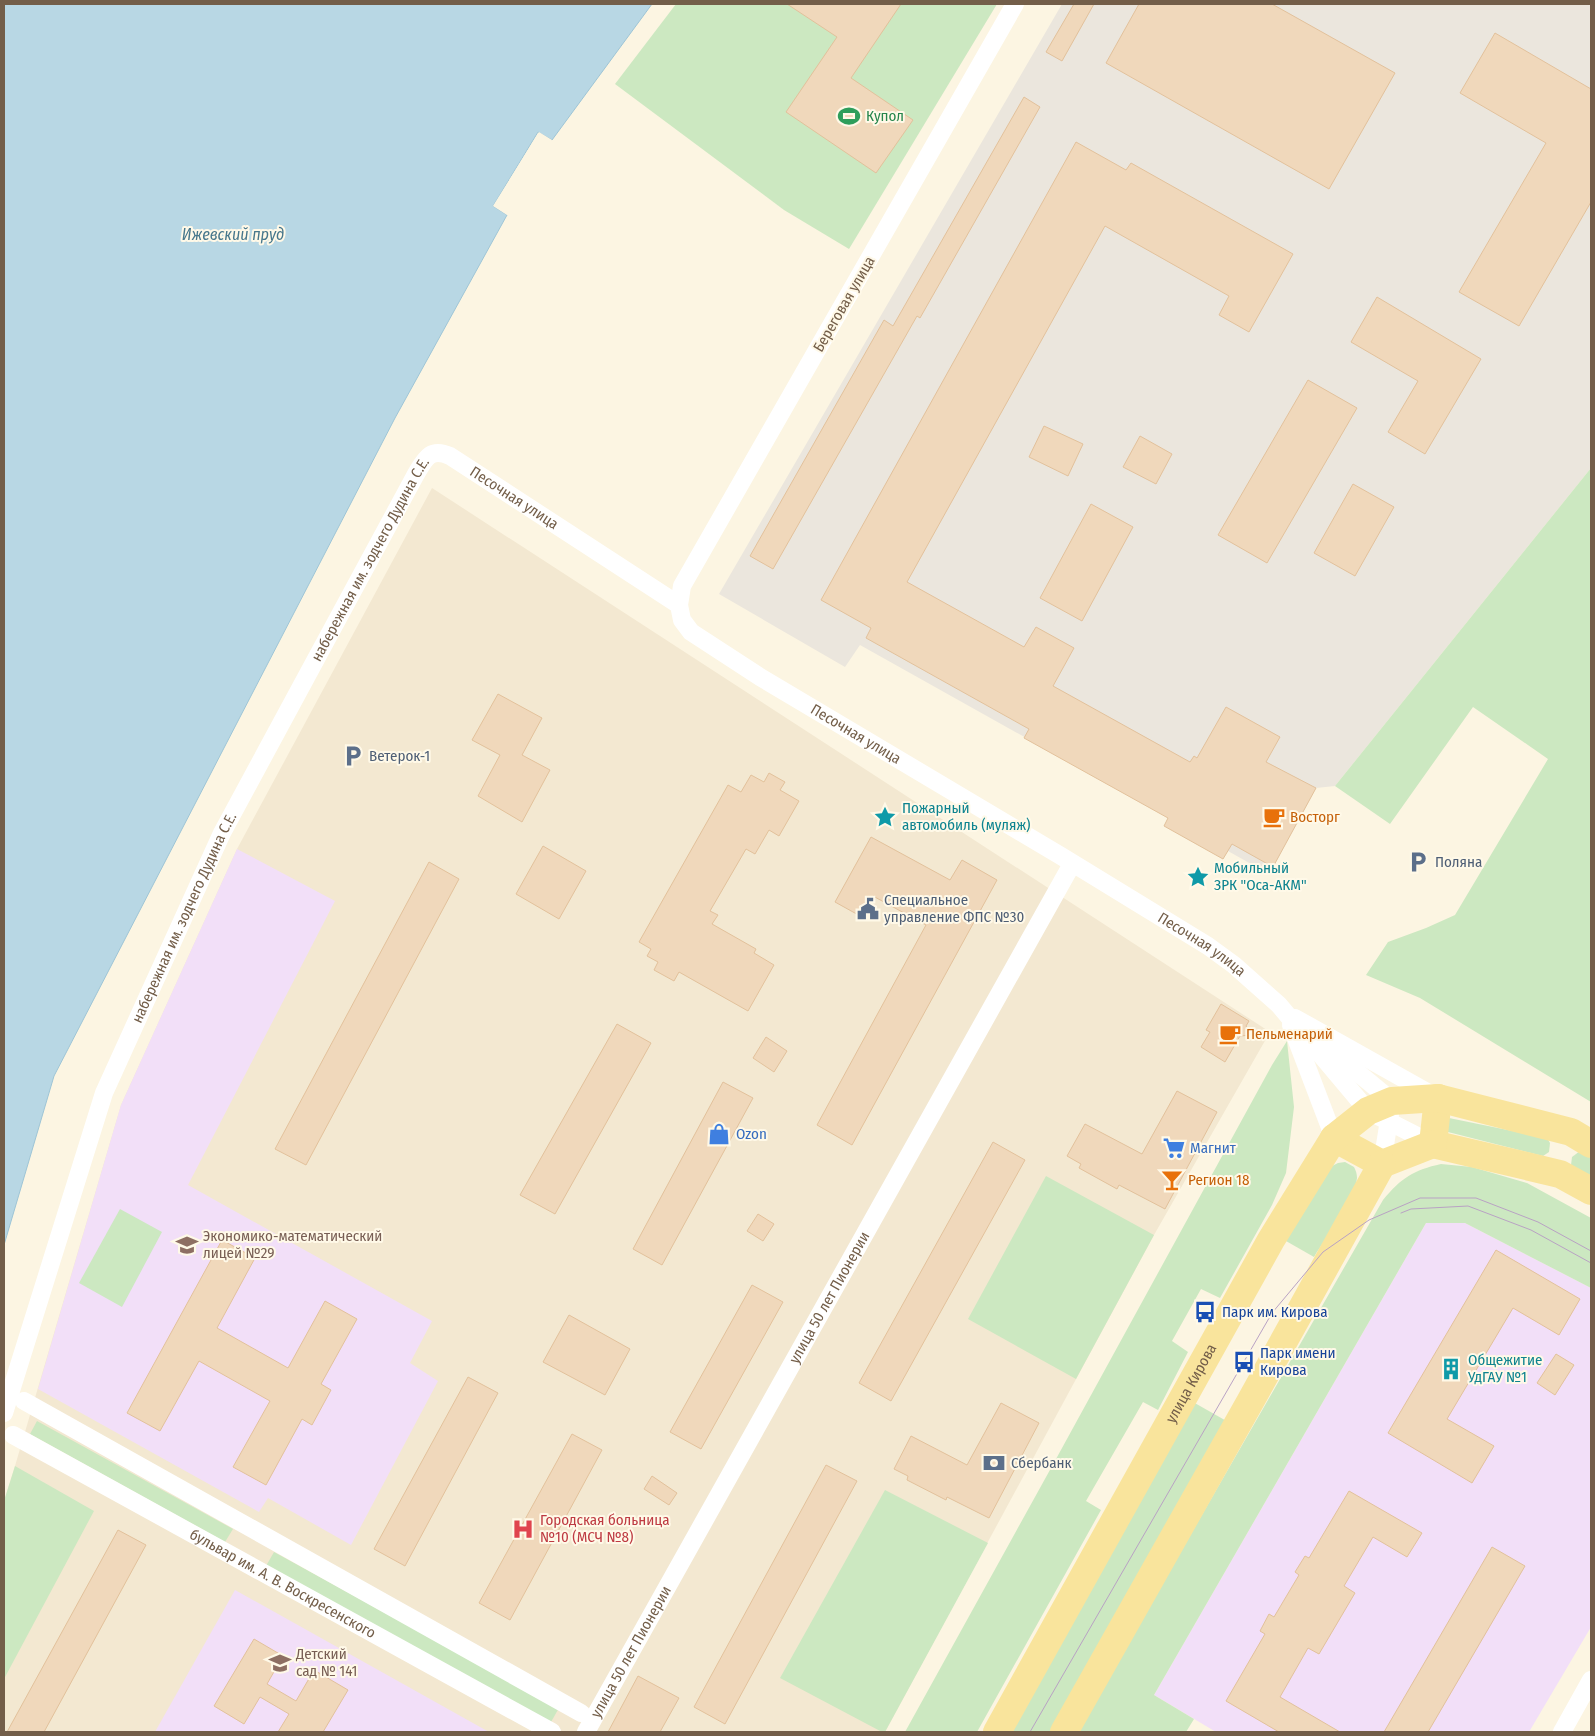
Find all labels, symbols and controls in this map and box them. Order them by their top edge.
sports icon: Купол [836,103,862,129]
place label: Купол [866,107,904,125]
water label: Ижевский пруд [182,225,284,244]
street label: Береговая улица [809,253,879,355]
street label: набережная им. зодчего Дудина С.Е. [307,453,433,664]
street label: Песочная улица [467,462,562,533]
street label: Песочная улица [808,700,904,768]
parking icon: Ветерок-1 [340,743,366,769]
place label: Ветерок-1 [369,747,430,765]
place label: Пожарный автомобиль (муляж) [902,799,1030,834]
place icon: Пожарный автомобиль (муляж) [872,804,898,830]
cafe icon: Восторг [1261,804,1287,830]
place label: Восторг [1290,808,1340,826]
street label: набережная им. зодчего Дудина С.Е. [128,809,240,1026]
parking icon: Поляна [1405,849,1431,875]
place label: Поляна [1435,853,1482,871]
place label: Мобильный ЗРК "Оса-АКМ" [1214,859,1307,894]
place icon: Мобильный ЗРК "Оса-АКМ" [1185,864,1211,890]
place label: Специальное управление ФПС №30 [884,891,1024,926]
public building icon: Специальное управление ФПС №30 [855,896,881,922]
street label: Песочная улица [1155,909,1249,980]
cafe icon: Пельменарий [1217,1021,1243,1047]
place label: Пельменарий [1246,1025,1333,1043]
shop icon: Ozon [706,1121,732,1147]
place label: Ozon [736,1125,767,1143]
supermarket icon: Магнит [1161,1135,1187,1161]
place label: Магнит [1190,1139,1237,1157]
bar icon: Регион 18 [1159,1167,1185,1193]
place label: Регион 18 [1188,1171,1249,1189]
place label: Экономико-математический лицей №29 [203,1227,382,1262]
street label: улица 50 лет Пионерии [785,1228,873,1367]
school or university icon: Экономико-математический лицей №29 [174,1232,200,1258]
bus stop icon: Парк им. Кирова [1192,1299,1218,1325]
place label: Парк им. Кирова [1222,1303,1328,1321]
street label: улица Кирова [1162,1341,1220,1426]
place label: Парк имени Кирова [1260,1344,1336,1379]
bus stop icon: Парк имени Кирова [1231,1349,1257,1375]
place label: Общежитие УдГАУ №1 [1467,1351,1542,1386]
building icon: Общежитие УдГАУ №1 [1438,1356,1464,1382]
bank icon: Сбербанк [981,1450,1007,1476]
place label: Сбербанк [1011,1454,1072,1472]
place label: Городская больница №10 (МСЧ №8) [540,1511,670,1546]
hospital icon: Городская больница №10 (МСЧ №8) [510,1516,536,1542]
street label: бульвар им. А. В. Воскресенского [187,1525,379,1642]
street label: улица 50 лет Пионерии [587,1583,675,1721]
place label: Детский сад № 141 [295,1645,357,1680]
school or university icon: Детский сад № 141 [267,1650,293,1676]

